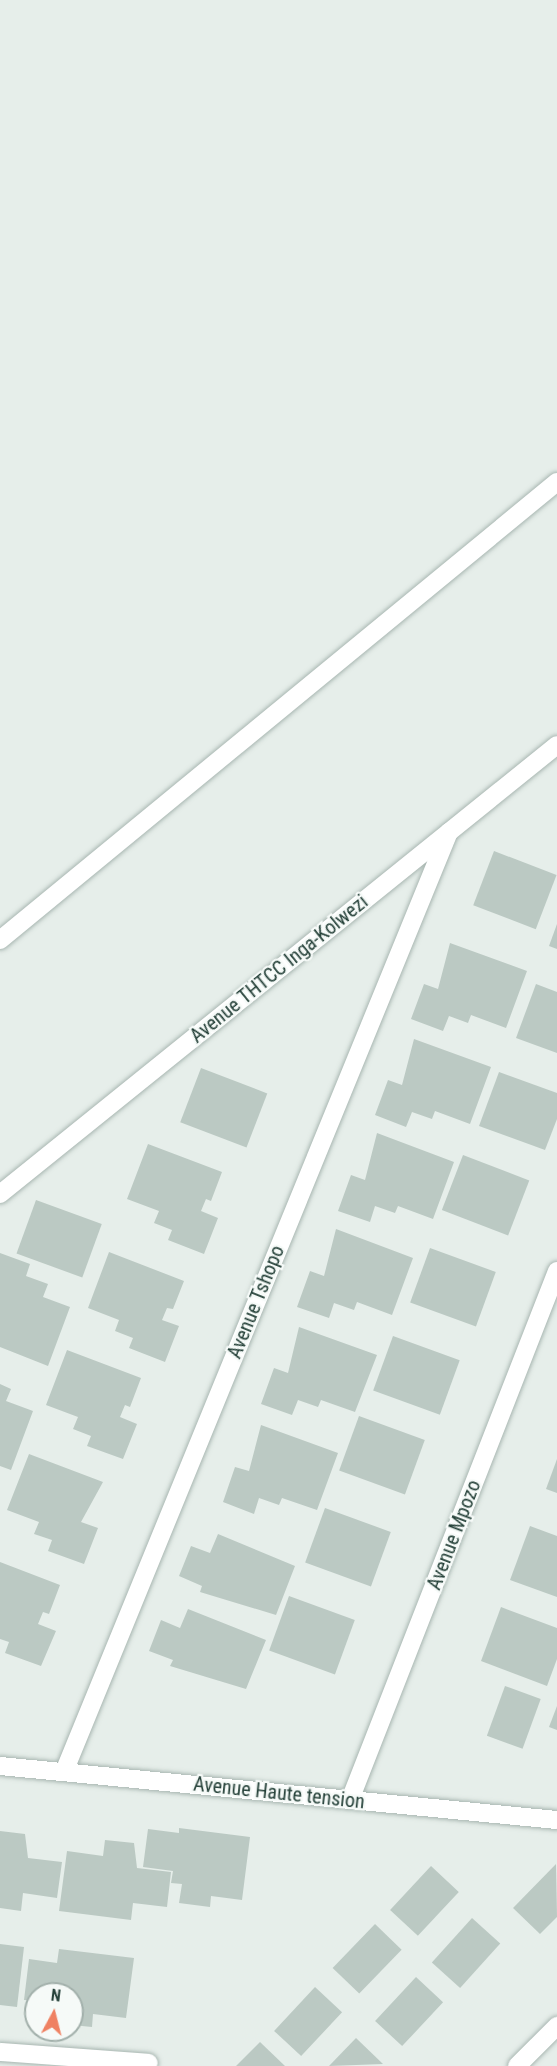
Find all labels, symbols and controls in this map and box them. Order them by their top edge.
street label: Avenue THTCC Inga-Kolwezi [185,890,373,1048]
street label: Avenue Tshopo [222,1242,290,1362]
street label: Avenue Mpozo [422,1477,486,1593]
street label: Avenue Haute tension [192,1772,366,1814]
north arrow [24,1982,84,2042]
text: N [50,1986,62,2006]

